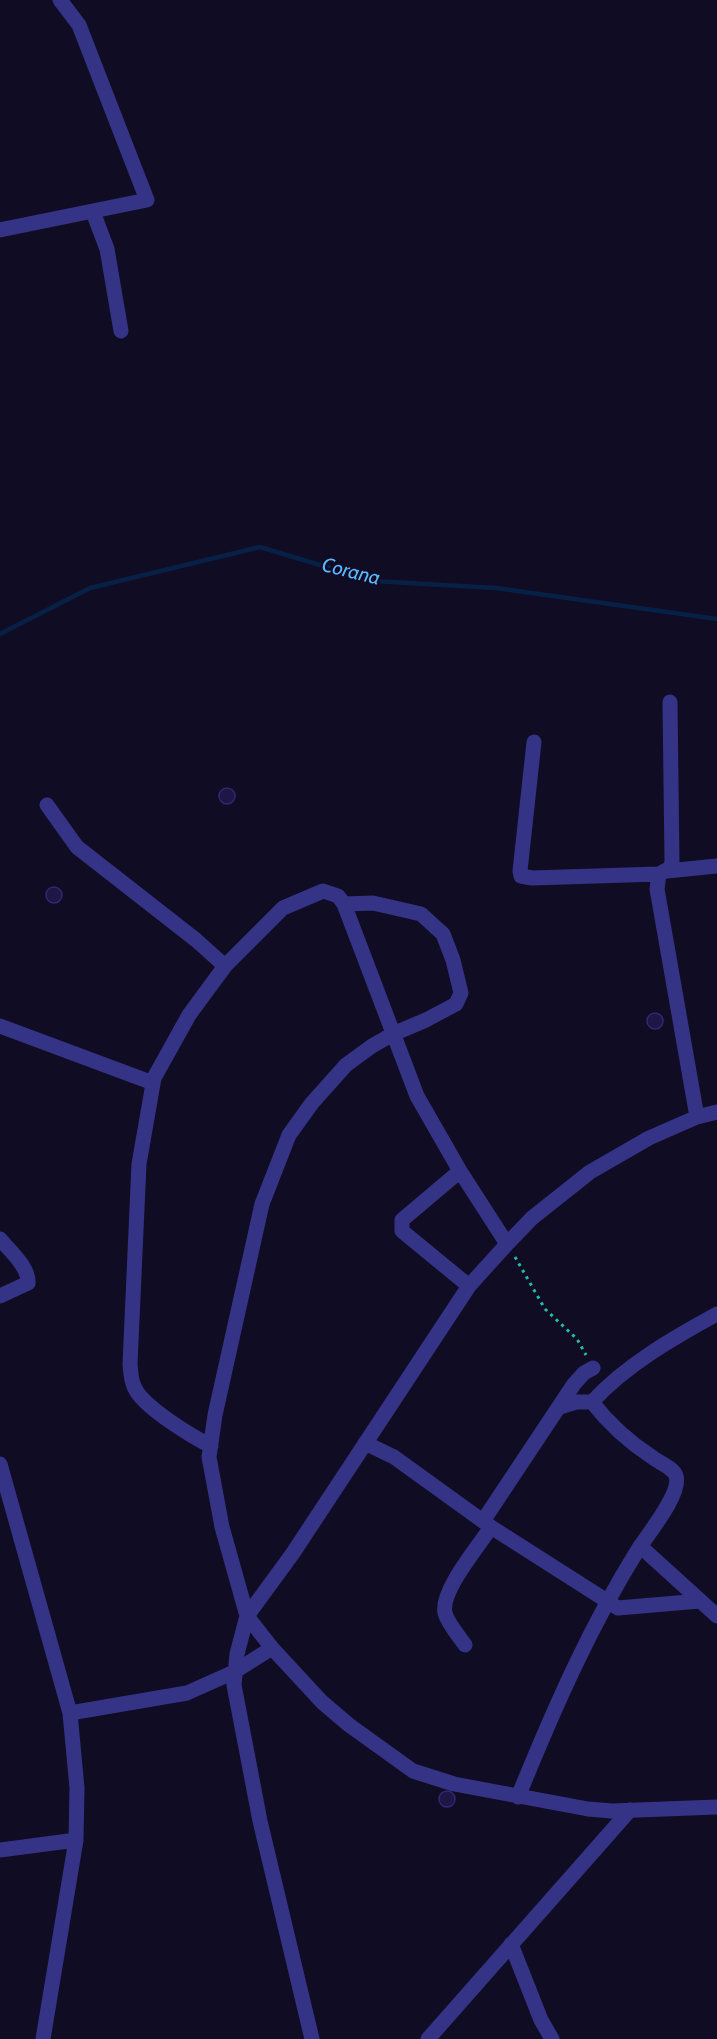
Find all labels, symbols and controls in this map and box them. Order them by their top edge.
water label: Corana [319,553,383,591]

